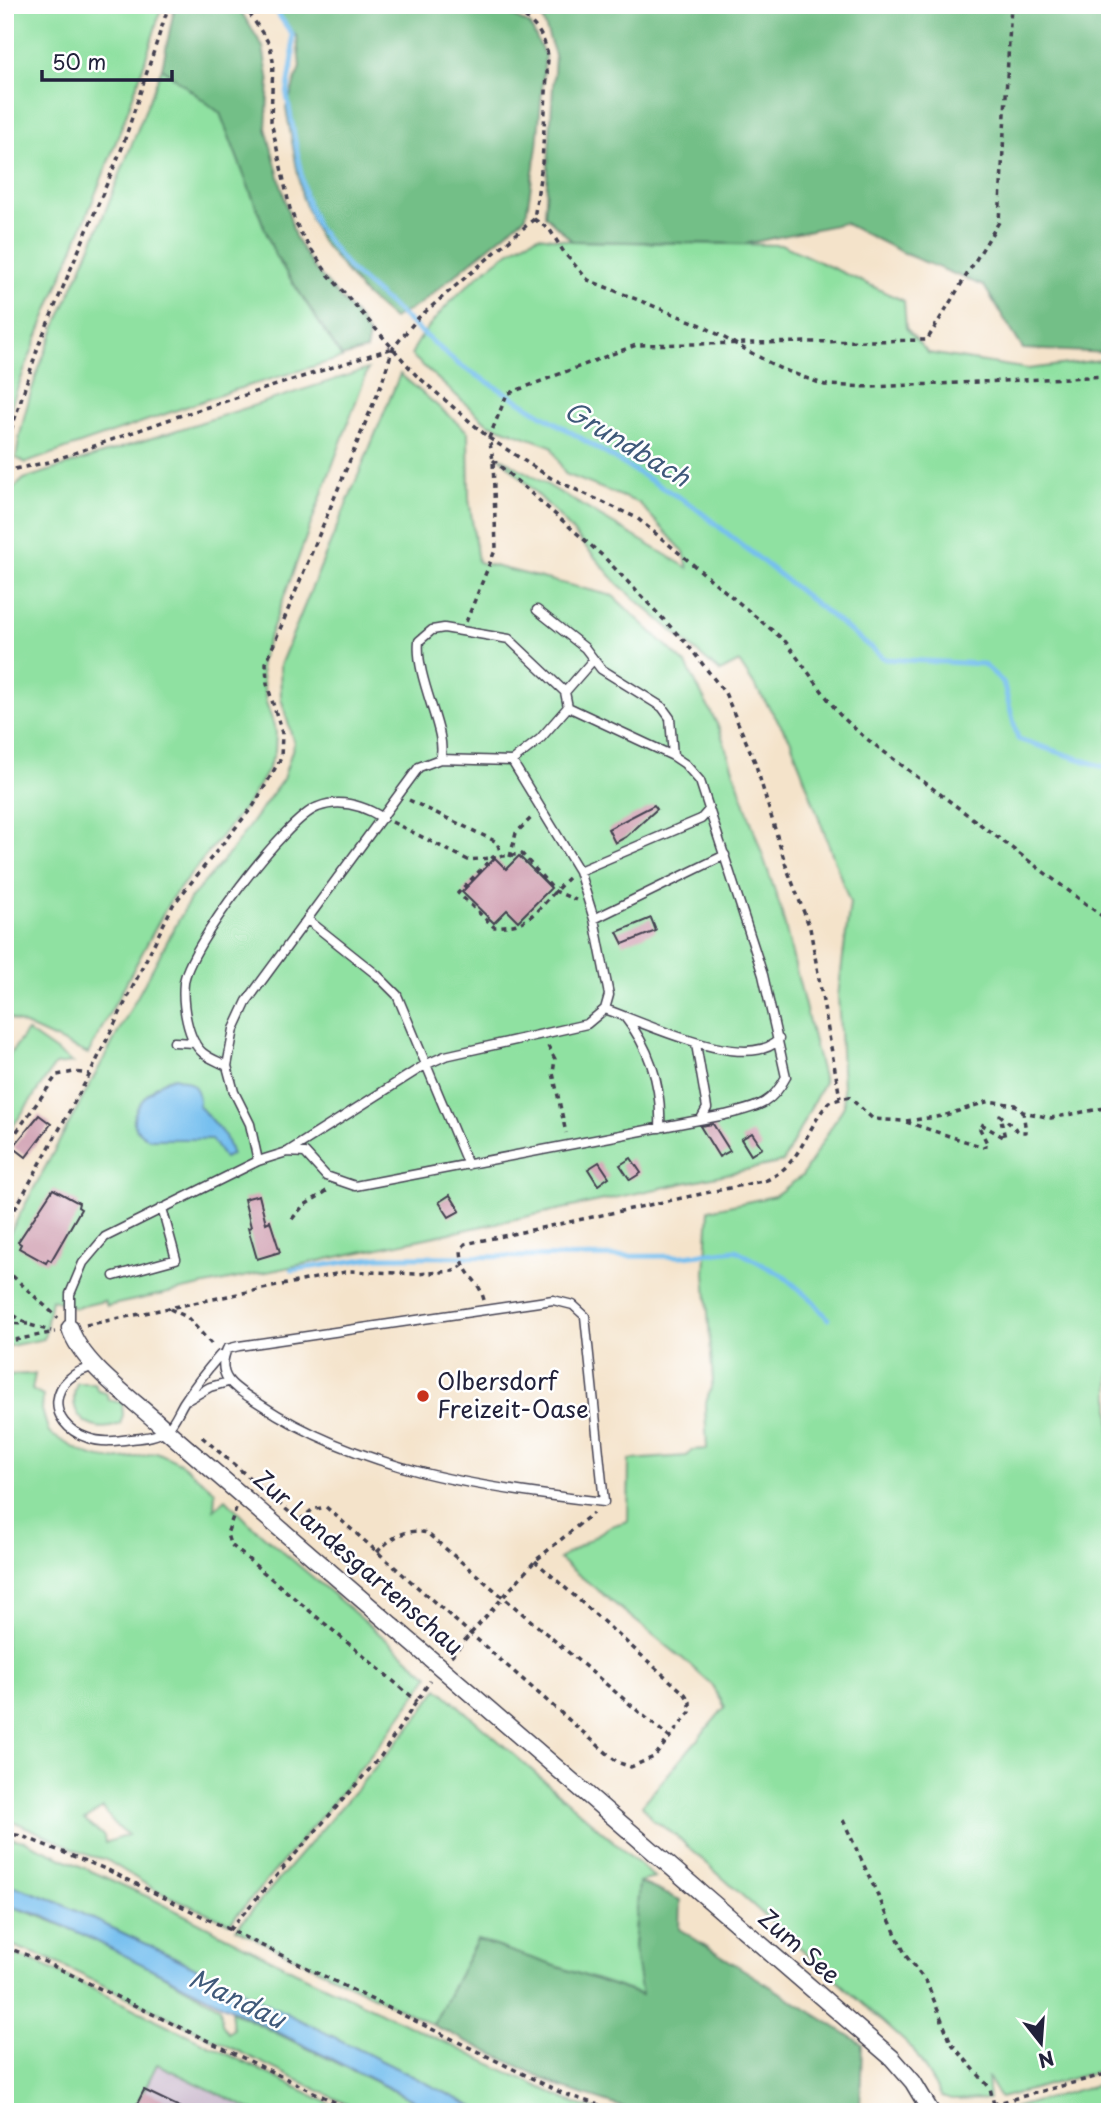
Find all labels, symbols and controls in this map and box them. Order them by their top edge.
scale bar [42,38,172,82]
text: 50 m [52,45,106,77]
water label: Grundbach [558,390,699,496]
place label: Olbersdorf Freizeit-Oase [437,1362,589,1426]
marker: Olbersdorf Freizeit-Oase [415,1388,431,1404]
street label: Zur Landesgartenschau [246,1460,472,1663]
street label: Zum See [751,1899,849,1992]
water label: Mandau [183,1958,294,2038]
north arrow [1006,2008,1076,2078]
text: N [1035,2045,1058,2076]

